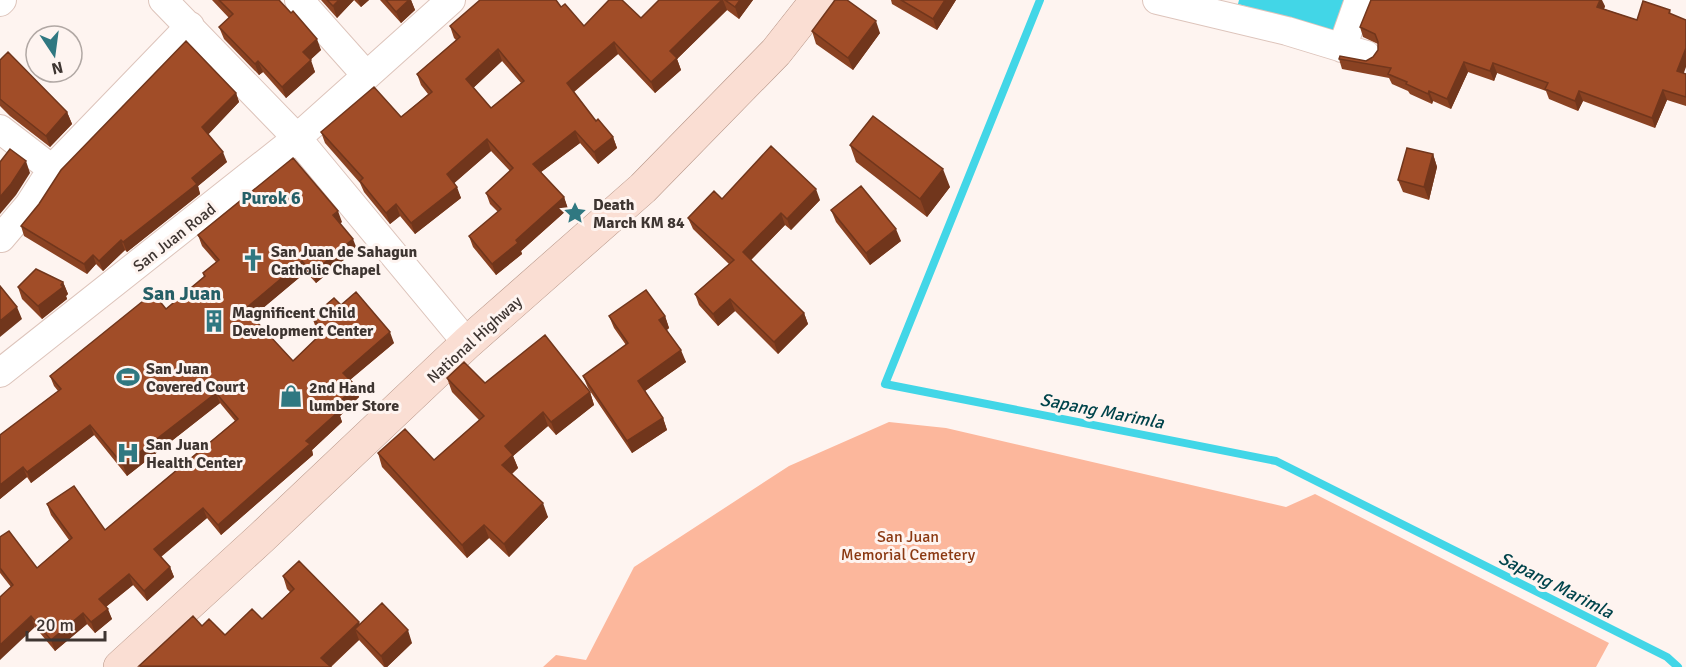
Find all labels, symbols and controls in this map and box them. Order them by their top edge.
north arrow [24,24,84,84]
text: N [49,57,65,79]
district label: Purok 6 [241,187,301,209]
place label: Death March KM 84 [593,195,685,233]
street label: San Juan Road [129,199,220,276]
place icon: Death March KM 84 [562,200,588,226]
place label: San Juan de Sahagun Catholic Chapel [271,242,418,280]
church icon: San Juan de Sahagun Catholic Chapel [240,247,266,273]
district label: San Juan [143,281,221,306]
street label: National Highway [423,291,527,388]
place label: Magnificent Child Development Center [232,303,374,341]
building icon: Magnificent Child Development Center [201,308,227,334]
place label: San Juan Covered Court [146,359,245,397]
sports icon: San Juan Covered Court [115,364,141,390]
place label: 2nd Hand lumber Store [309,378,399,416]
shop icon: 2nd Hand lumber Store [278,383,304,409]
water label: Sapang Marimla [1038,388,1166,434]
place label: San Juan Health Center [146,435,243,473]
hospital icon: San Juan Health Center [115,440,141,466]
park label: San Juan Memorial Cemetery [841,527,976,565]
water label: Sapang Marimla [1495,547,1618,624]
scale bar [27,604,105,642]
text: 20 m [36,614,74,636]

